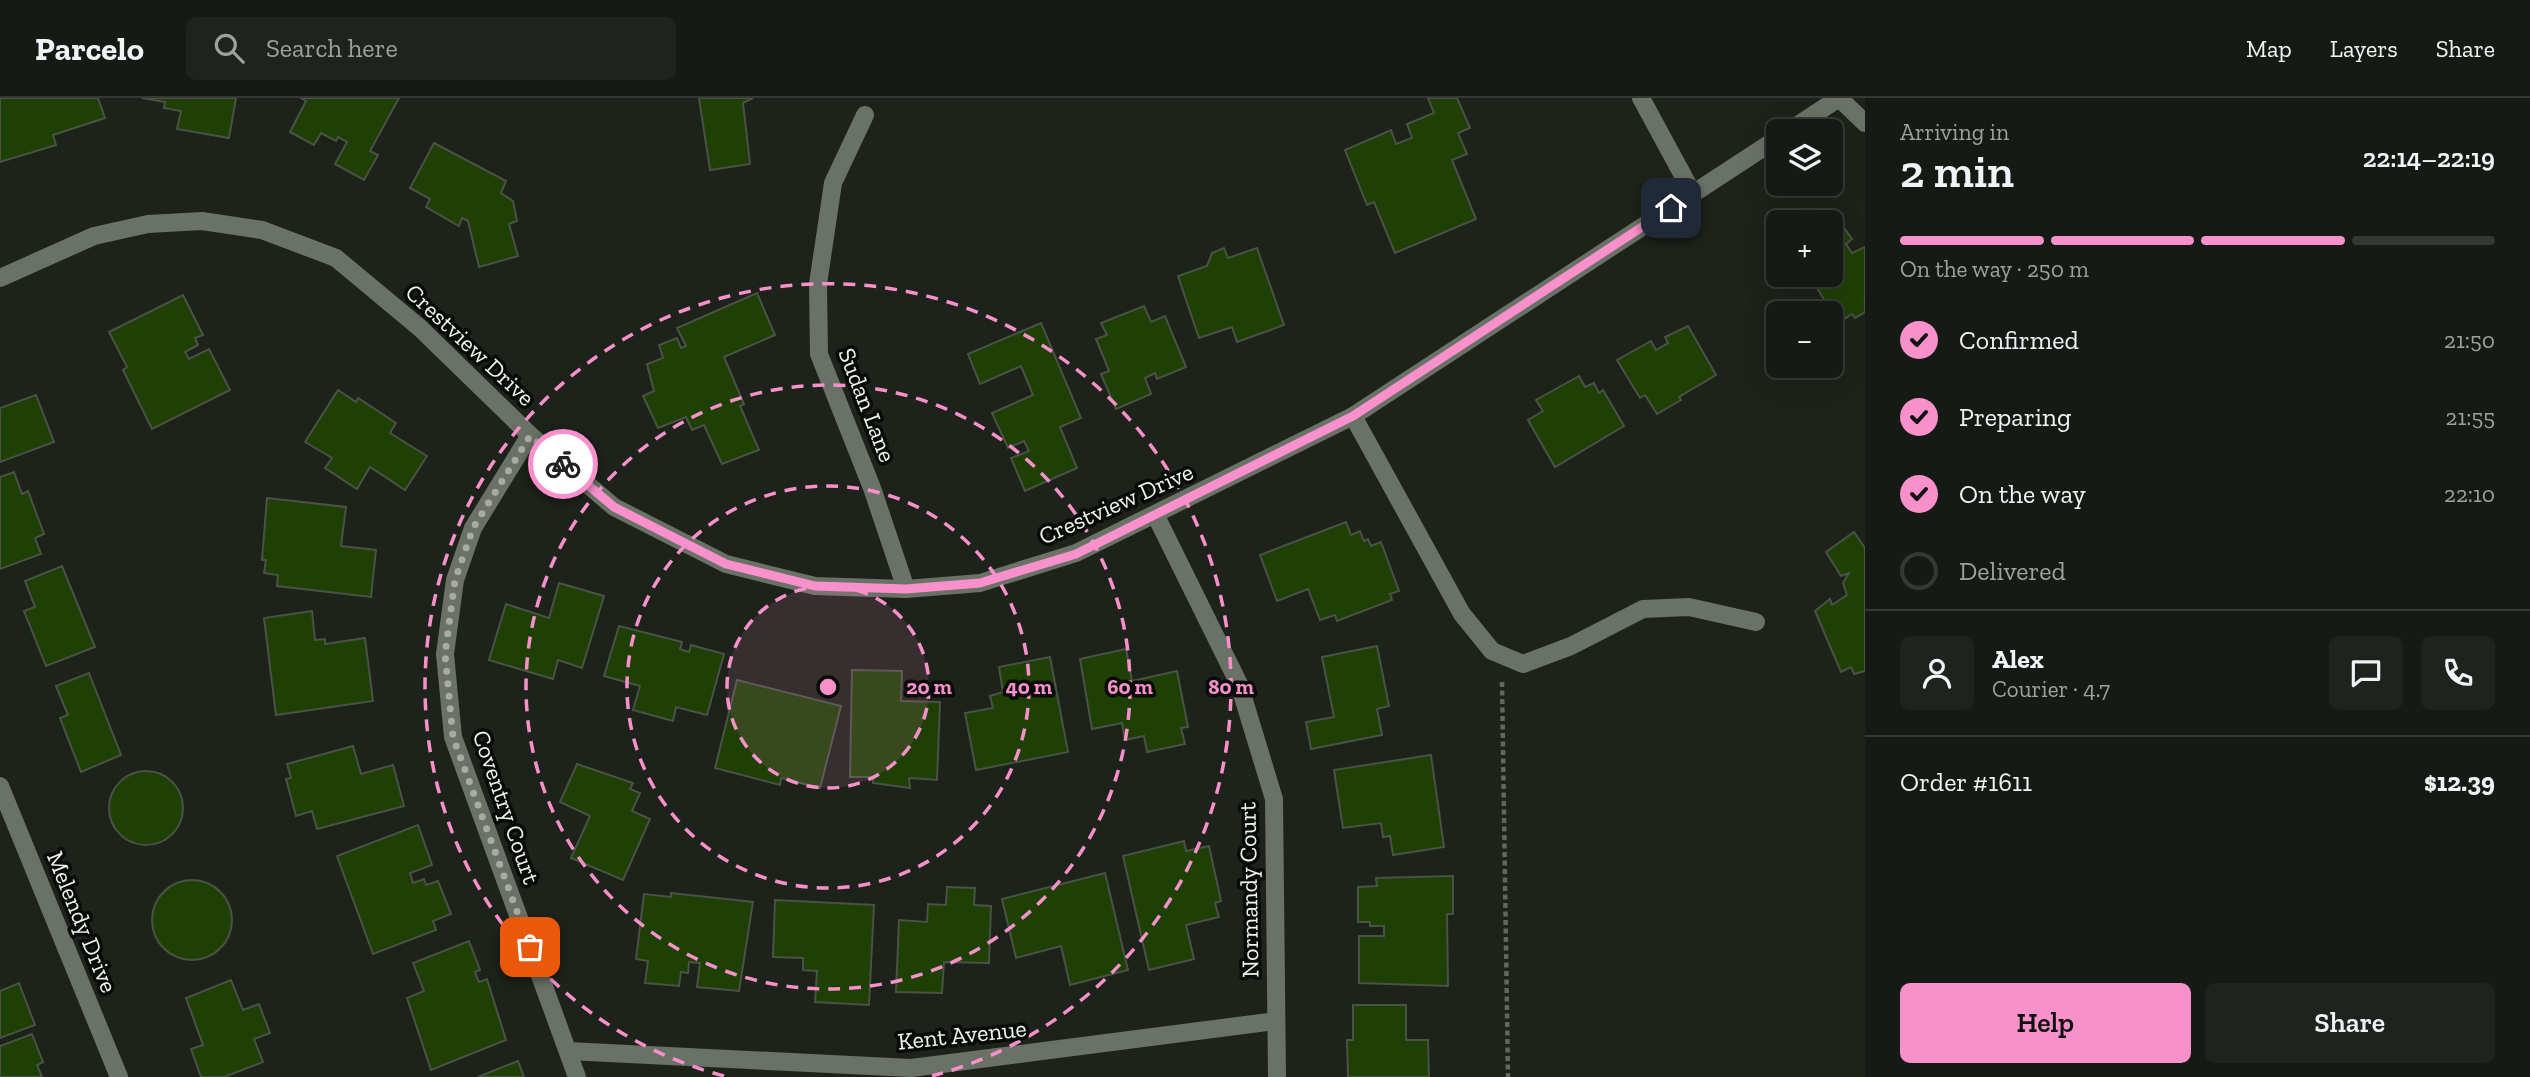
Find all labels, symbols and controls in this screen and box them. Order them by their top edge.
search box [186,17,676,80]
text: Parcelo [35,29,144,68]
icon: search [210,29,248,67]
text: Search here [266,32,398,64]
text: Map [2246,34,2292,63]
text: Layers [2330,34,2398,63]
text: Share [2436,34,2495,63]
text: Arriving in [1900,118,2009,146]
map controls [1766,119,1843,378]
button: layers [1766,119,1843,196]
text: 22:14–22:19 [2363,142,2495,174]
text: 2 min [1900,144,2014,199]
pin [1641,178,1701,238]
icon: home [1652,189,1690,227]
button: + [1766,210,1843,287]
text: On the way · 250 m [1900,255,2089,283]
street label: Crestview Drive [400,277,541,412]
button: − [1766,301,1843,378]
icon: check [1900,321,1938,359]
text: Confirmed [1959,324,2079,356]
text: 21:50 [2444,326,2495,354]
street label: Sudan Lane [832,344,902,466]
icon: check [1900,398,1938,436]
text: Preparing [1959,401,2071,433]
text: 21:55 [2446,403,2495,431]
courier [528,429,598,499]
icon: bike [544,445,582,483]
street label: Crestview Drive [1034,457,1198,551]
icon: check [1900,475,1938,513]
text: On the way [1959,478,2086,510]
text: 22:10 [2444,480,2495,508]
text: Delivered [1959,555,2066,587]
button: person [1900,636,1974,710]
button: chat [2329,636,2403,710]
button: phone [2421,636,2495,710]
text: Alex [1992,643,2044,675]
text: 20 m [906,674,952,699]
text: 40 m [1006,674,1053,699]
text: 60 m [1107,674,1153,699]
text: 80 m [1208,674,1254,699]
centre of rings [816,675,840,699]
text: Courier · 4.7 [1992,675,2110,703]
street label: Coventry Court [467,726,546,888]
text: Order #1611 [1900,766,2032,798]
text: $12.39 [2424,766,2495,798]
street label: Normandy Court [1232,802,1265,978]
street label: Melendy Drive [41,847,124,997]
pin [500,917,560,977]
icon: bag [511,928,549,966]
button: Help [1900,983,2191,1063]
button: Share [2205,983,2495,1063]
street label: Kent Avenue [896,1013,1028,1056]

